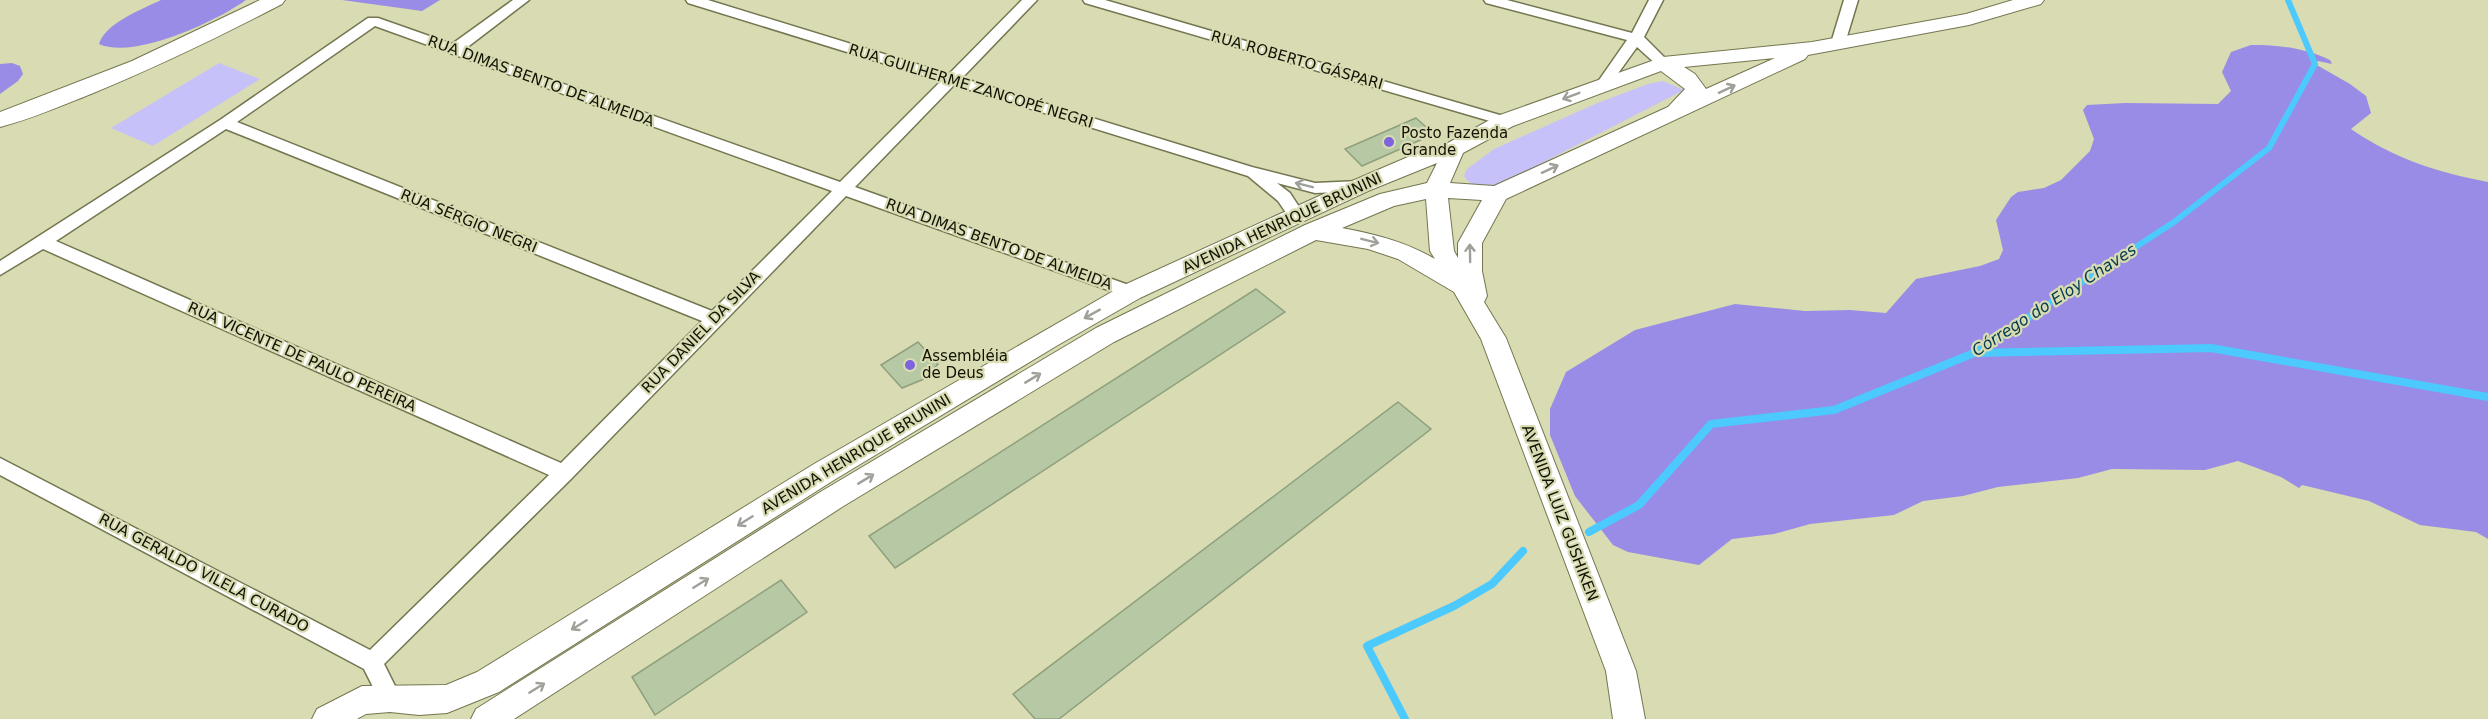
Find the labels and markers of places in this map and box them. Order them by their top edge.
place label: Posto Fazenda Grande [1401,124,1508,159]
marker: Posto Fazenda Grande [1382,135,1396,149]
place label: Assembléia de Deus [922,347,1008,382]
marker: Assembléia de Deus [903,358,917,372]

